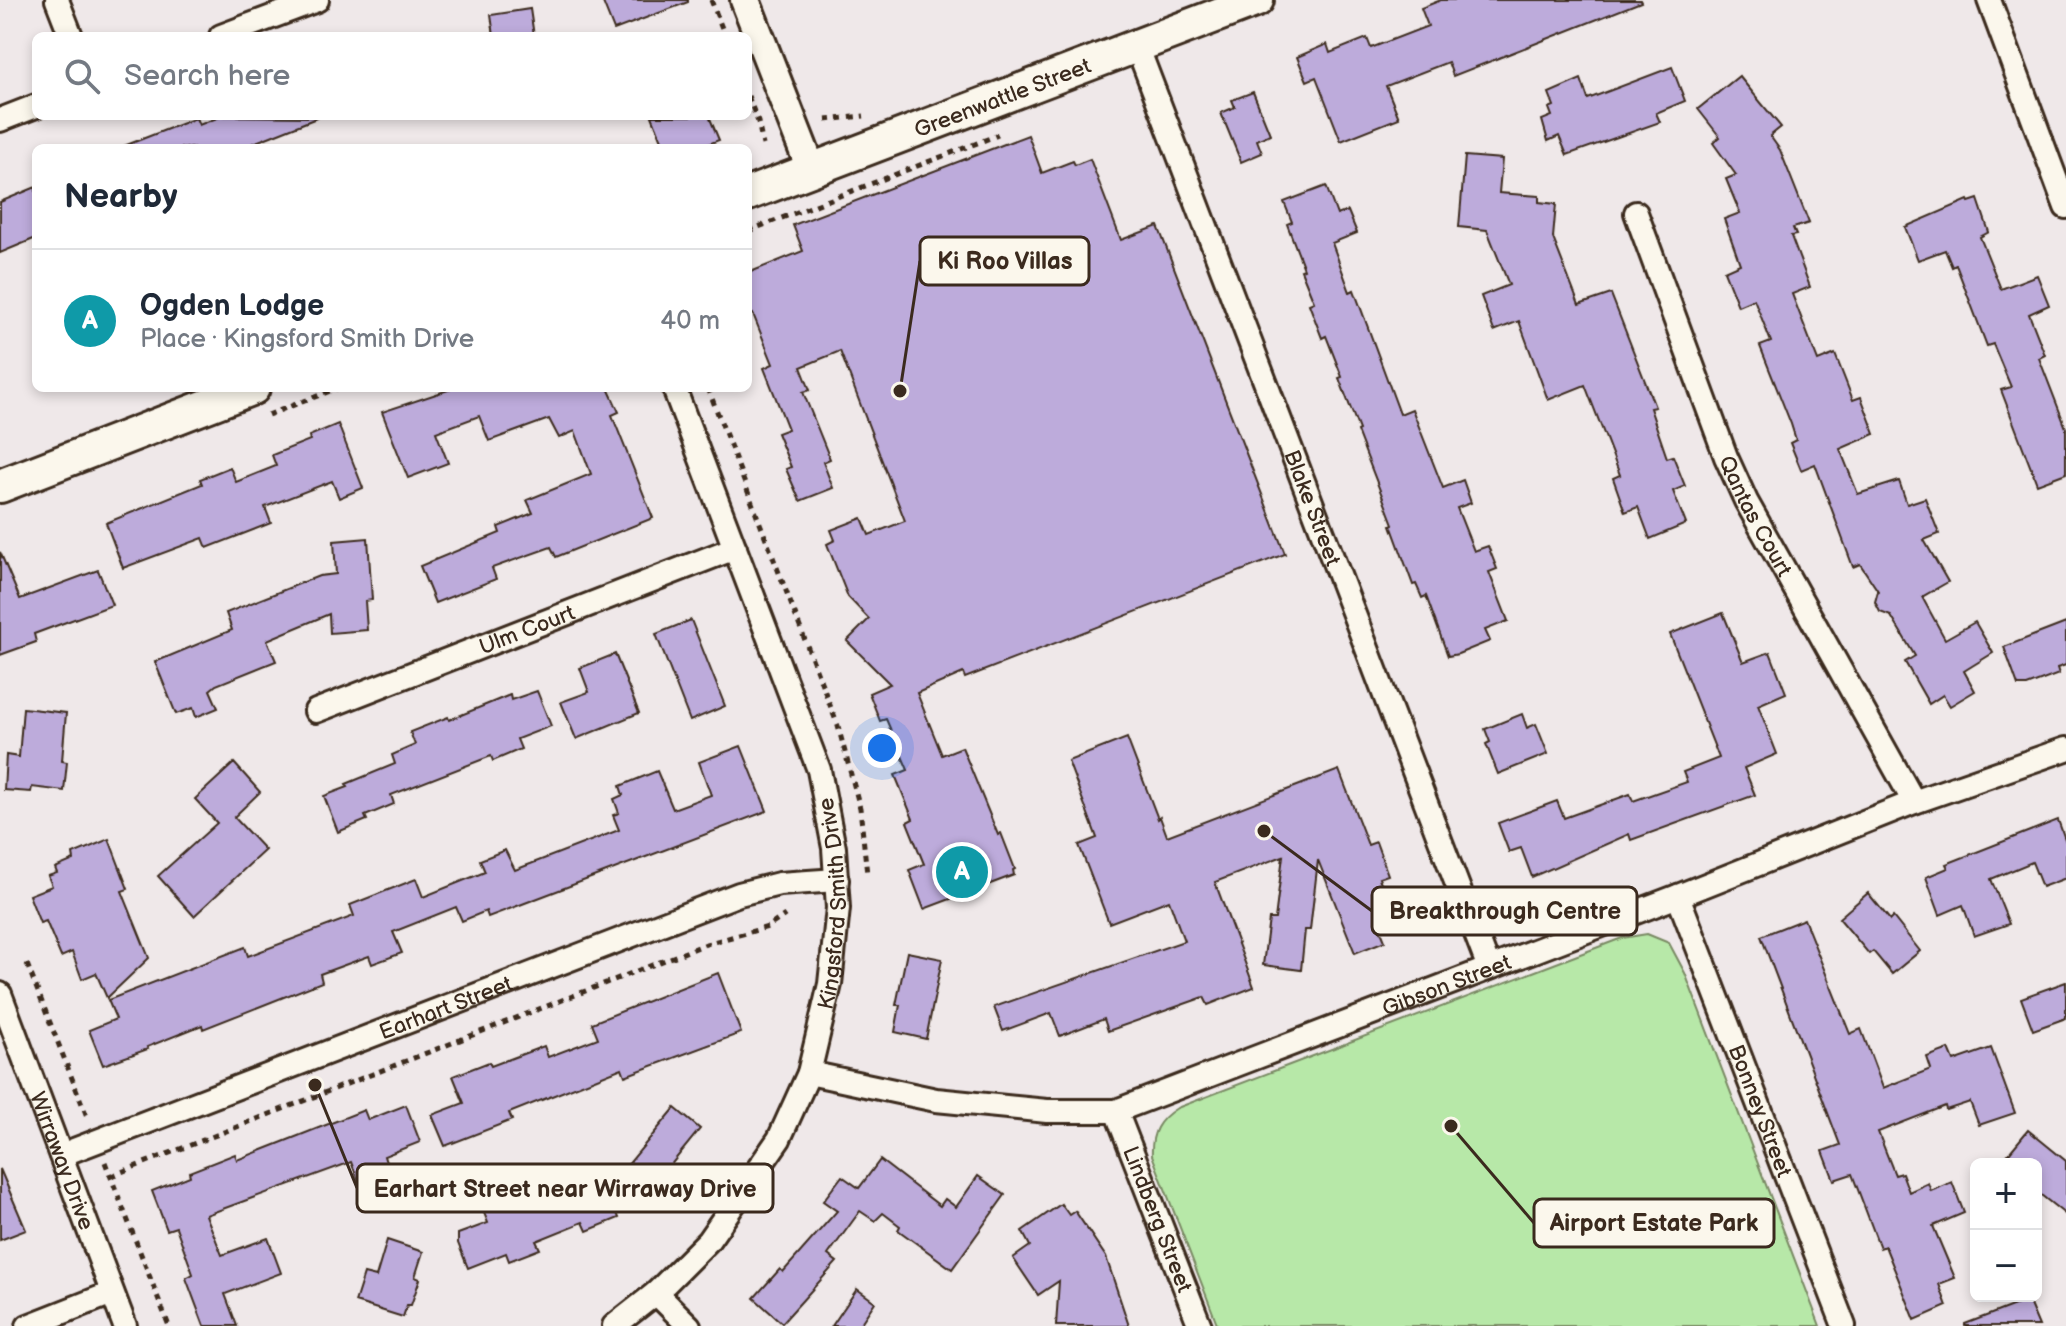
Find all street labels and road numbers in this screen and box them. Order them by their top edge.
street label: Greenwattle Street [911,53,1095,144]
street label: Blake Street [1277,446,1346,570]
street label: Qantas Court [1712,452,1797,582]
street label: Ulm Court [476,600,579,661]
street label: Kingsford Smith Drive [812,795,853,1012]
street label: Gibson Street [1379,949,1515,1023]
street label: Earhart Street [376,970,517,1046]
street label: Bonney Street [1722,1041,1797,1181]
street label: Wirraway Drive [23,1088,100,1234]
street label: Lindberg Street [1116,1143,1198,1297]

